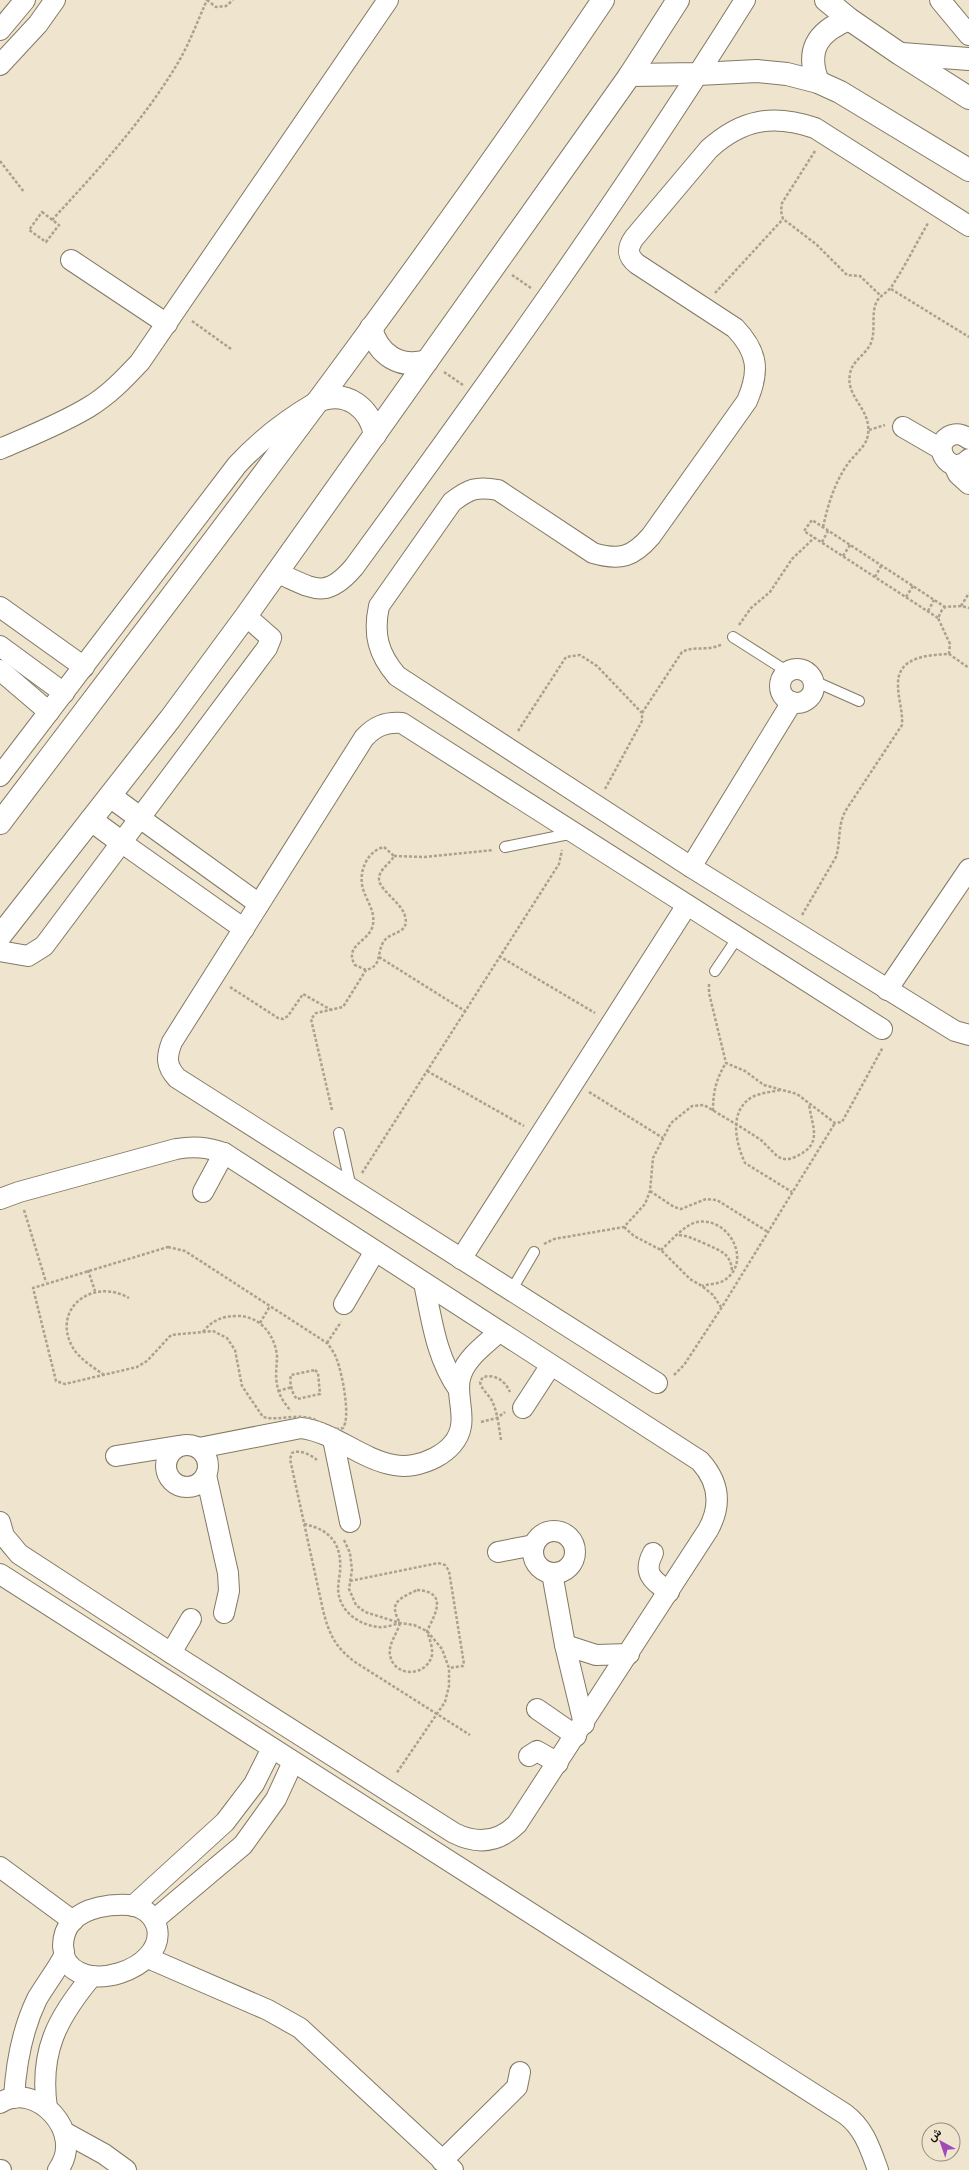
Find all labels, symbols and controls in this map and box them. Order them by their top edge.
north arrow [921,2122,961,2162]
text: ش [926,2125,945,2145]

